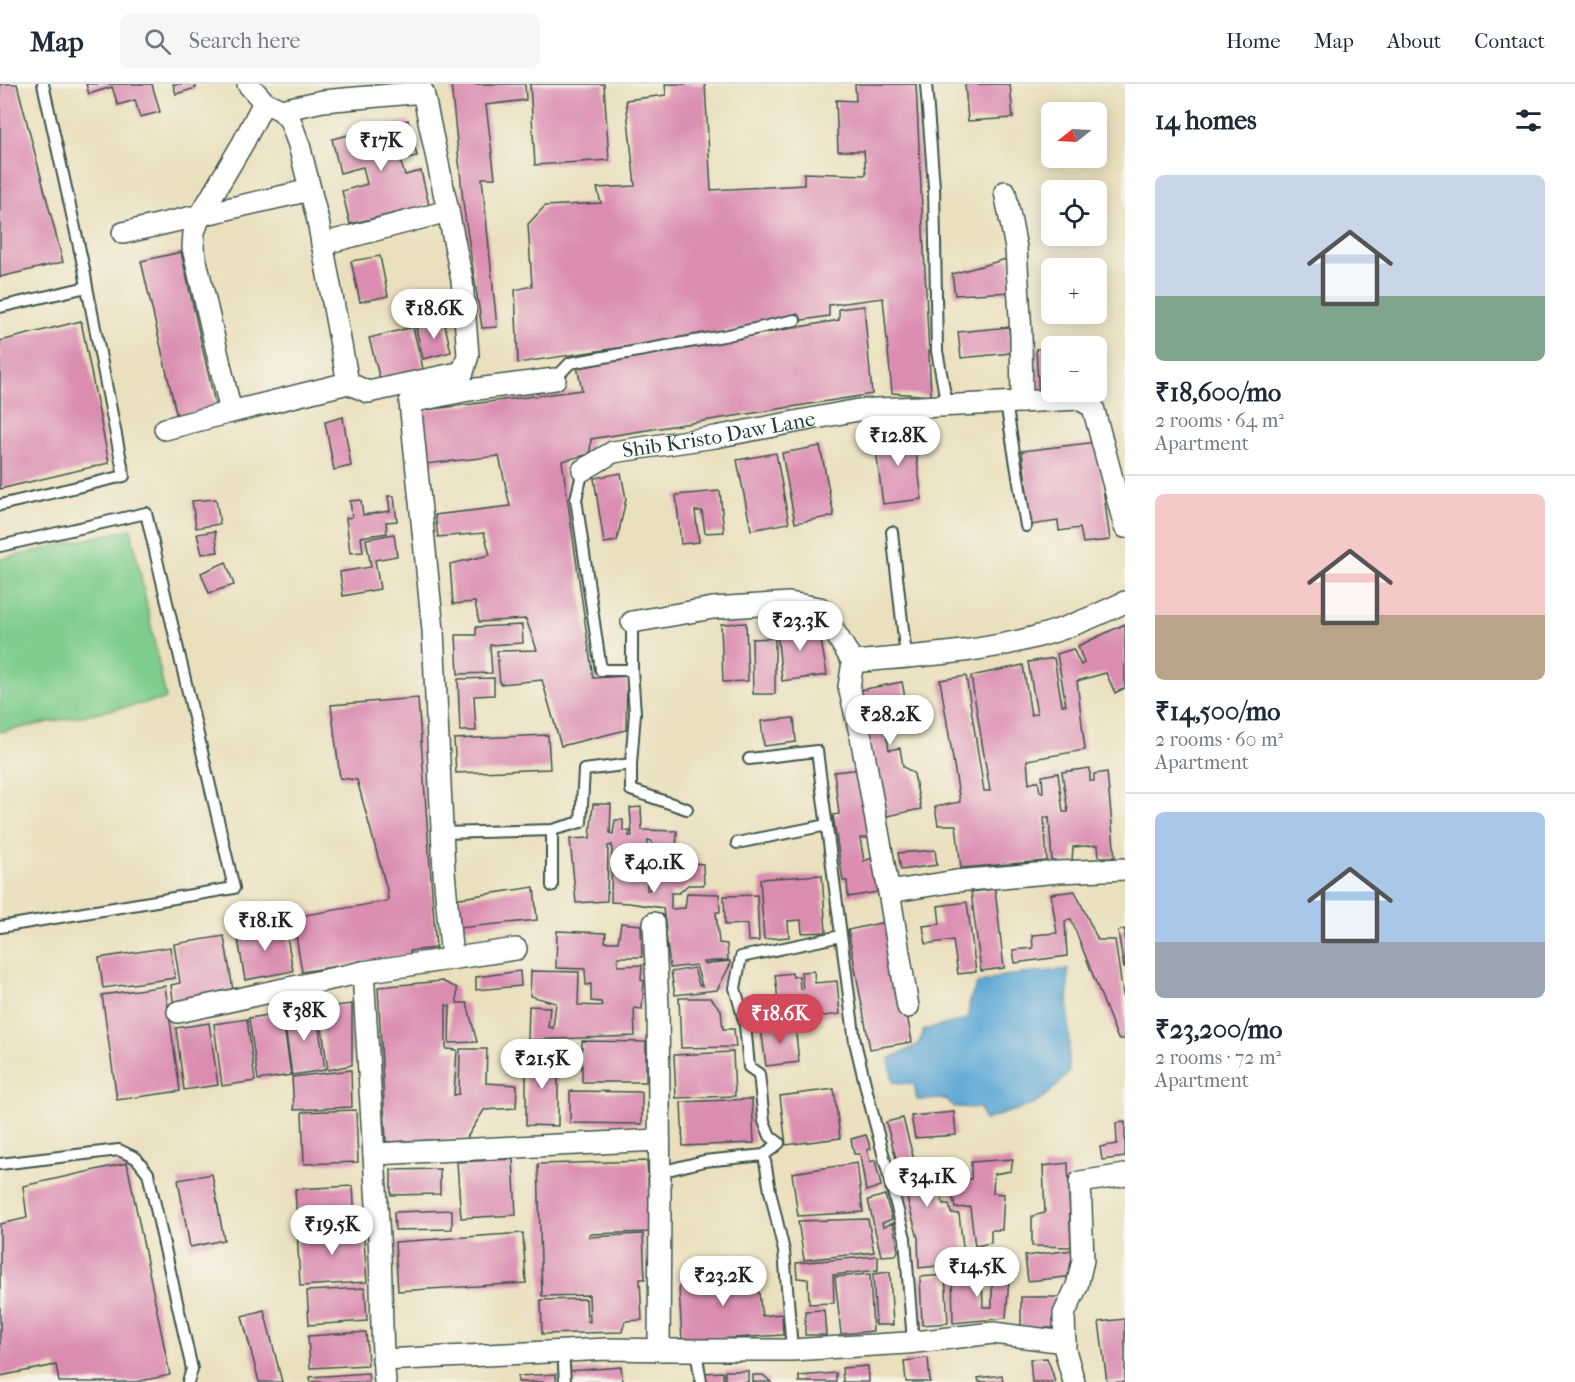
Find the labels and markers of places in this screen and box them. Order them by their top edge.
pin: ₹17K [345,121,417,172]
pin: ₹18.6K [385,289,483,340]
pin: ₹12.8K [849,416,947,467]
pin: ₹23.3K [751,601,849,652]
pin: ₹28.2K [841,695,939,746]
pin: ₹40.1K [605,843,703,894]
pin: ₹18.1K [216,901,314,952]
pin: ₹38K [268,991,340,1042]
pin: ₹18.6K [731,994,829,1045]
pin: ₹21.5K [493,1039,591,1090]
pin: ₹34.1K [878,1157,976,1208]
pin: ₹19.5K [283,1205,381,1256]
pin: ₹14.5K [928,1247,1026,1298]
pin: ₹23.2K [674,1256,772,1307]

